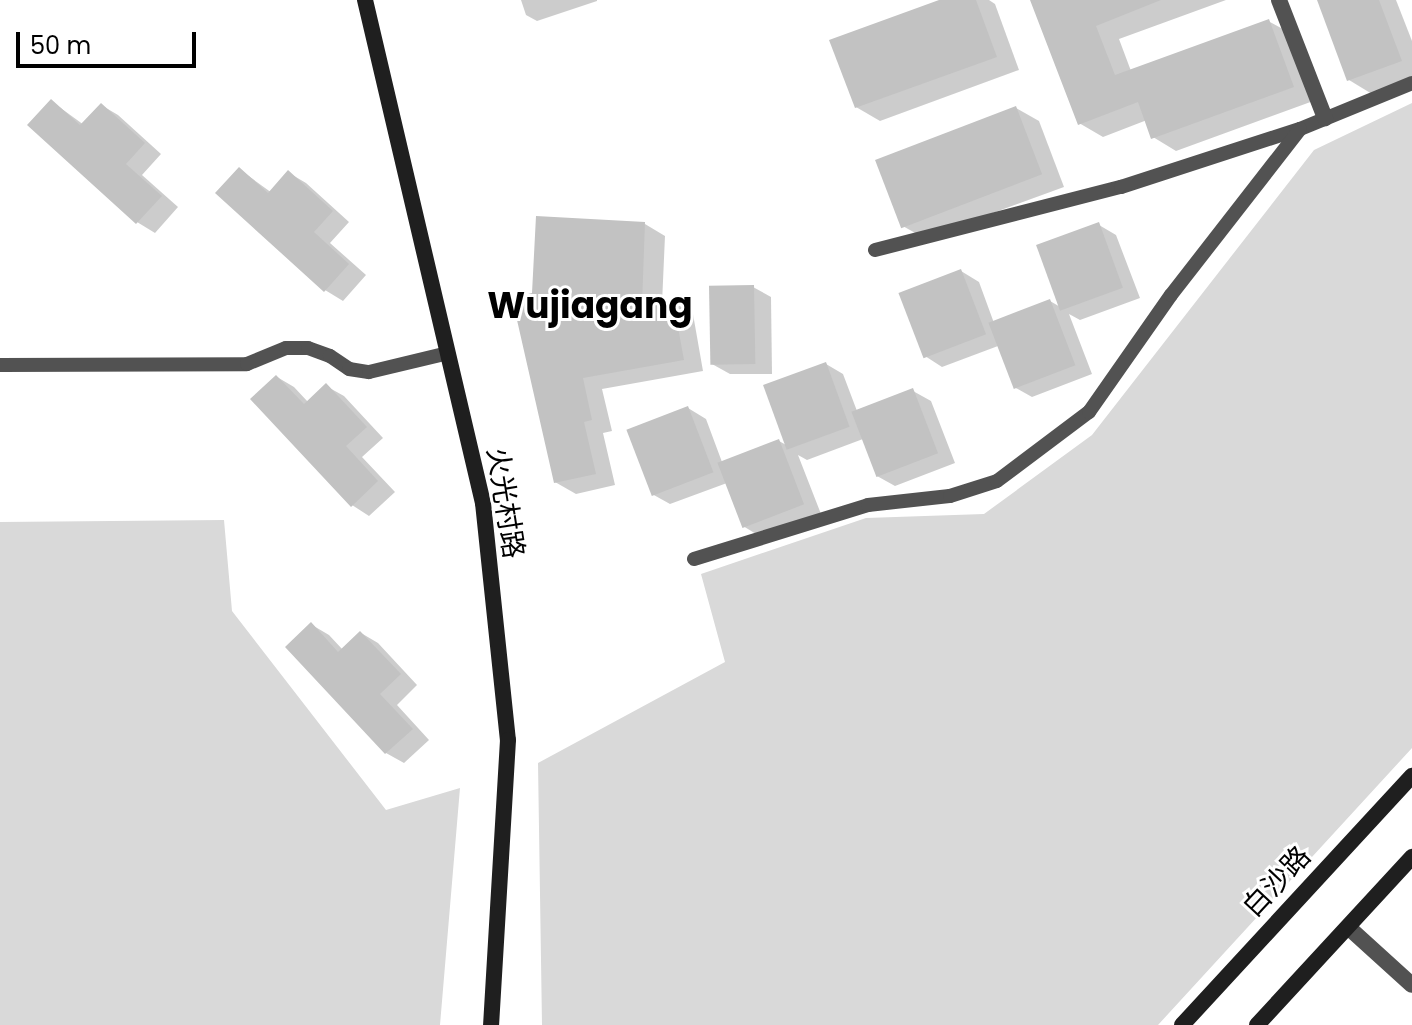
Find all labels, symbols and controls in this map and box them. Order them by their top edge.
scale bar [20,16,200,66]
text: 50 m [30,29,91,62]
district label: Wujiagang [487,284,693,328]
street label: 火光村路 [480,445,530,561]
street label: 白沙路 [1236,840,1318,924]

